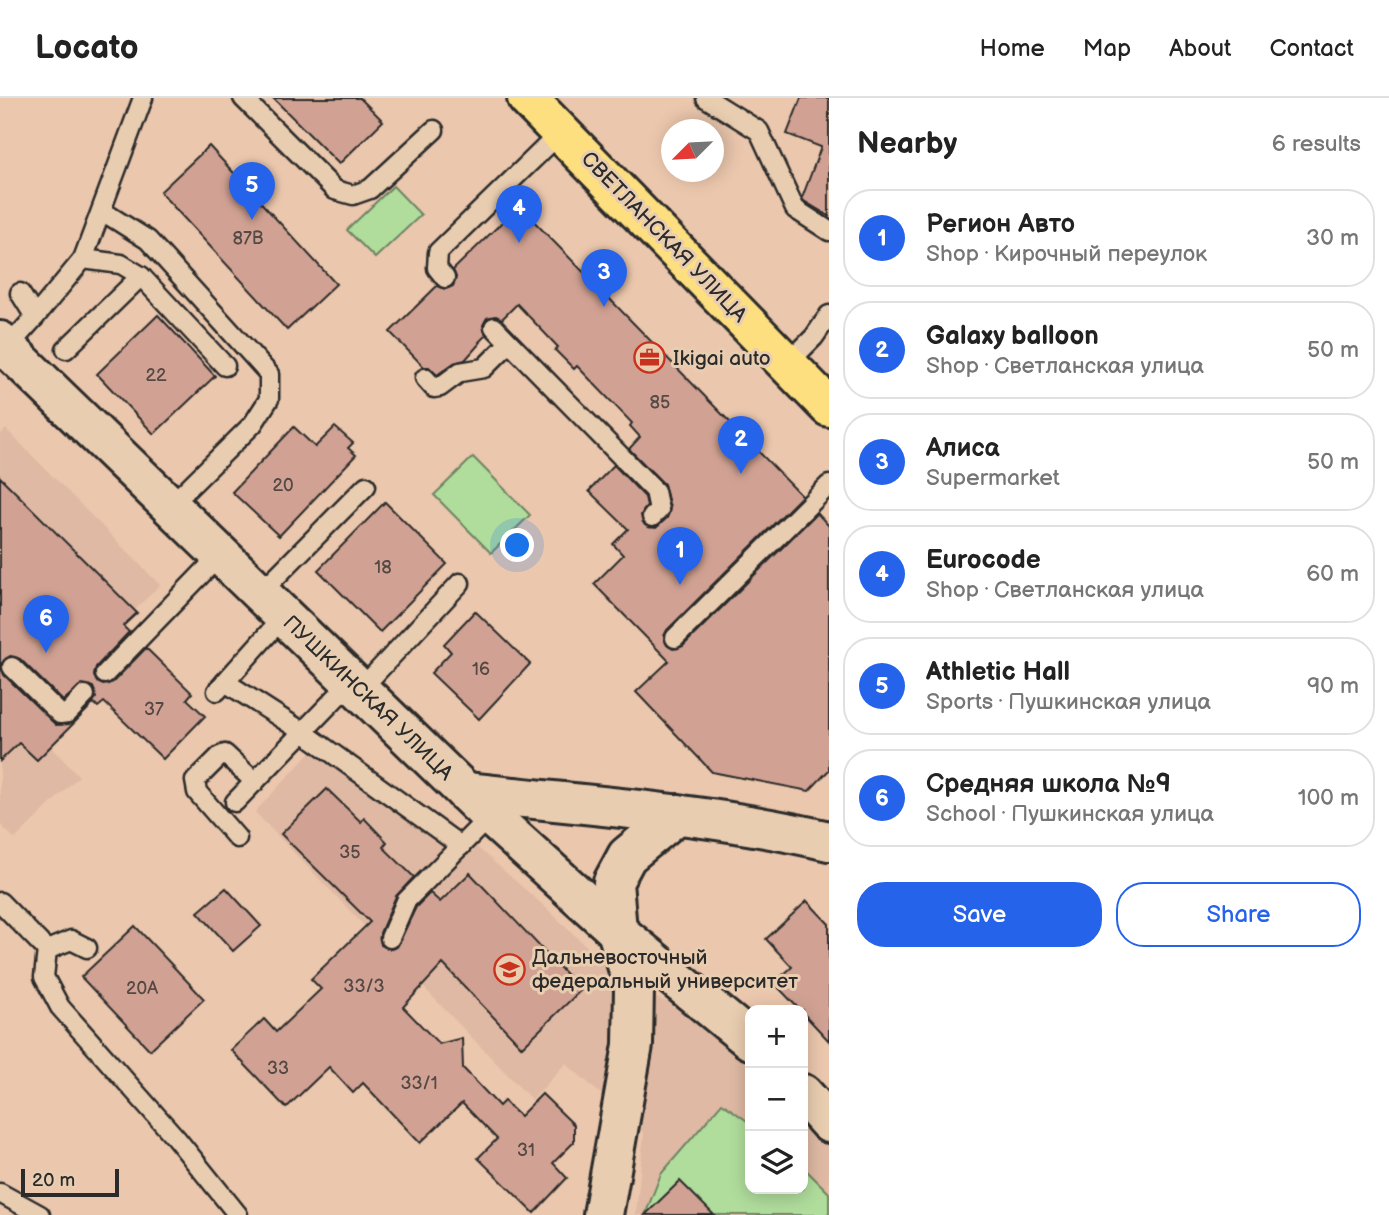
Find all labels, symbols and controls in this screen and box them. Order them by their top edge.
text: Locato [35,28,139,68]
text: Home [980,34,1045,63]
text: Map [1083,34,1131,63]
text: About [1169,34,1231,63]
text: Contact [1269,34,1354,63]
north arrow [661,119,724,182]
text: Nearby [857,126,957,162]
text: 6 results [1272,130,1361,158]
street label: СВЕТЛАНСКАЯ УЛИЦА [576,147,752,328]
pin: 5 [229,162,275,220]
pin: 4 [496,185,542,243]
text: Регион Авто [926,209,1075,240]
text: 1 [877,224,887,252]
text: 30 m [1306,224,1359,252]
house number: 87В [233,228,263,249]
text: Shop · Кирочный переулок [926,240,1207,268]
pin: 3 [581,249,627,307]
text: Galaxy balloon [926,321,1099,352]
text: 2 [875,336,889,364]
text: 50 m [1307,336,1359,364]
office icon: Ikigai auto [633,341,667,375]
place label: Ikigai auto [673,346,771,371]
text: Shop · Светланская улица [926,352,1204,380]
house number: 22 [145,365,167,386]
house number: 85 [650,392,670,413]
pin: 2 [718,416,764,474]
text: Алиса [926,433,1000,464]
text: 3 [875,448,889,476]
text: 50 m [1307,448,1359,476]
text: Supermarket [926,464,1060,492]
house number: 20 [272,475,294,496]
pin: 1 [657,527,703,585]
your location [500,528,534,562]
text: Eurocode [926,545,1041,576]
house number: 18 [374,557,392,578]
text: 4 [875,560,889,588]
text: 60 m [1306,560,1359,588]
text: Shop · Светланская улица [926,576,1204,604]
pin: 6 [23,595,69,653]
street label: ПУШКИНСКАЯ УЛИЦА [278,610,458,786]
text: Athletic Hall [926,657,1070,688]
house number: 16 [472,659,490,680]
text: 5 [875,672,889,700]
text: 90 m [1307,672,1359,700]
text: Sports · Пушкинская улица [926,688,1211,716]
house number: 37 [144,699,164,720]
text: Средняя школа №9 [926,769,1171,800]
text: 6 [875,784,889,812]
text: 100 m [1298,784,1359,812]
text: School · Пушкинская улица [926,800,1214,828]
house number: 35 [339,842,361,863]
button: Save [857,882,1102,947]
button: Share [1116,882,1361,947]
place label: Дальневосточный федеральный университет [532,945,798,994]
school or university icon: Дальневосточный федеральный университет [492,952,526,986]
house number: 33/3 [343,976,385,997]
house number: 20А [126,978,158,999]
map controls [745,1005,808,1194]
button: + [745,1005,808,1068]
house number: 33 [267,1058,289,1079]
button: − [745,1068,808,1131]
house number: 33/1 [400,1073,438,1094]
button: layers [745,1131,808,1194]
house number: 31 [517,1140,535,1161]
scale bar [21,1166,119,1198]
text: 20 m [32,1169,75,1192]

